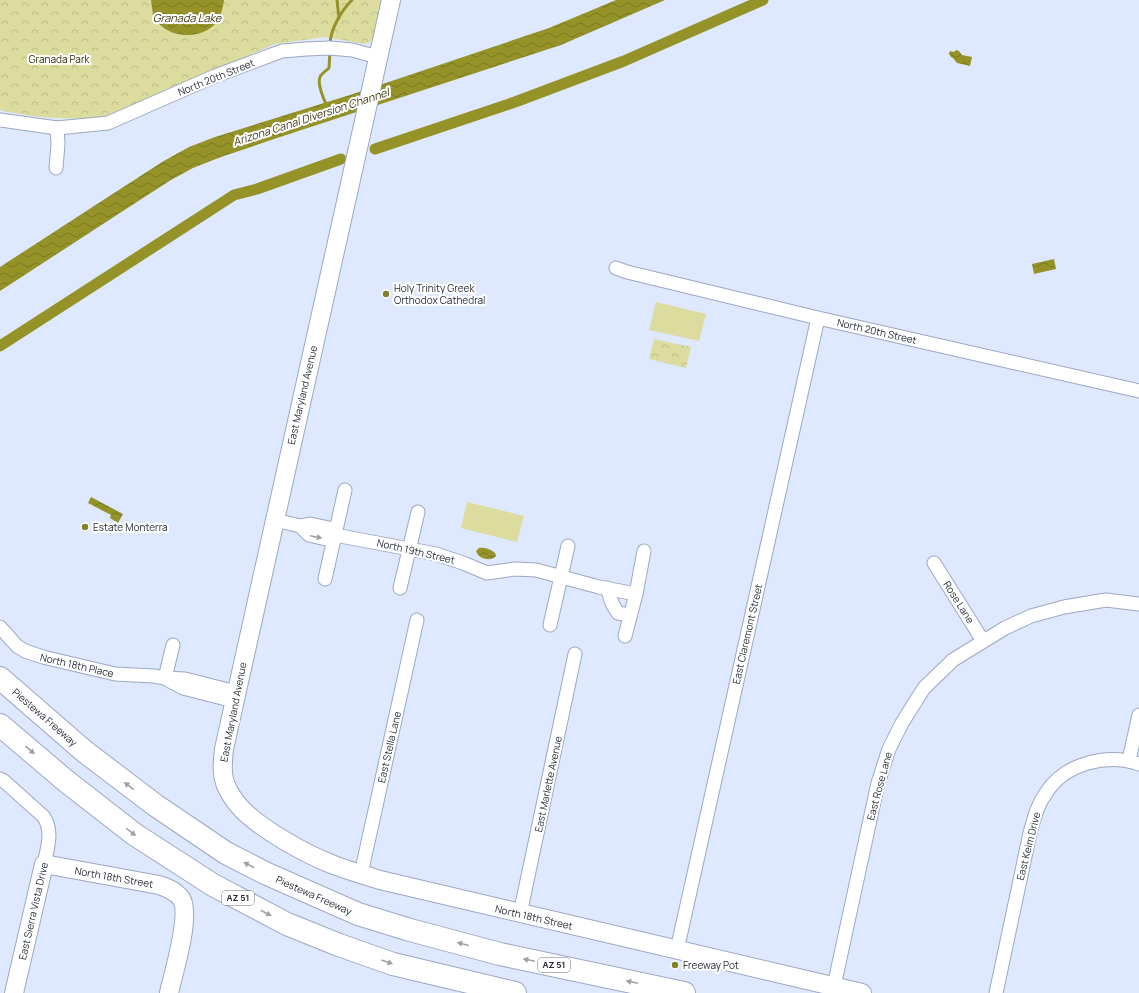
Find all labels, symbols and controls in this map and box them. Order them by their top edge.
water label: Granada Lake [153,10,222,25]
park label: Granada Park [29,52,90,66]
street label: North 20th Street [176,55,256,99]
water label: Arizona Canal Diversion Channel [231,84,392,149]
place label: Holy Trinity Greek Orthodox Cathedral [394,281,485,307]
marker: Holy Trinity Greek Orthodox Cathedral [381,289,391,299]
street label: North 20th Street [836,315,918,347]
street label: East Maryland Avenue [284,344,320,446]
place label: Estate Monterra [93,520,168,534]
marker: Estate Monterra [80,522,90,532]
one-way arrow [309,534,322,540]
street label: North 19th Street [376,535,456,567]
street label: Rose Lane [940,578,978,626]
street label: East Claremont Street [729,583,765,685]
street label: North 18th Place [39,650,115,680]
street label: East Maryland Avenue [216,661,250,763]
street label: Piestewa Freeway [10,685,81,750]
street label: East Stella Lane [374,710,404,784]
street label: East Marlette Avenue [531,735,565,833]
one-way arrow [24,746,35,755]
street label: East Rose Lane [863,750,895,822]
one-way arrow [124,782,135,790]
street label: East Keim Drive [1013,810,1043,882]
one-way arrow [126,827,137,836]
street label: East Sierra Vista Drive [15,861,51,961]
one-way arrow [244,862,255,868]
street label: North 18th Street [74,863,154,891]
street label: Piestewa Freeway [274,872,355,918]
road number: AZ 51 [222,891,254,905]
street label: North 18th Street [494,901,574,933]
one-way arrow [261,910,272,916]
one-way arrow [456,941,468,947]
one-way arrow [523,956,535,962]
road number: AZ 51 [538,958,570,972]
place label: Freeway Pot [683,958,739,972]
one-way arrow [381,959,393,965]
marker: Freeway Pot [670,960,680,970]
one-way arrow [626,978,639,984]

